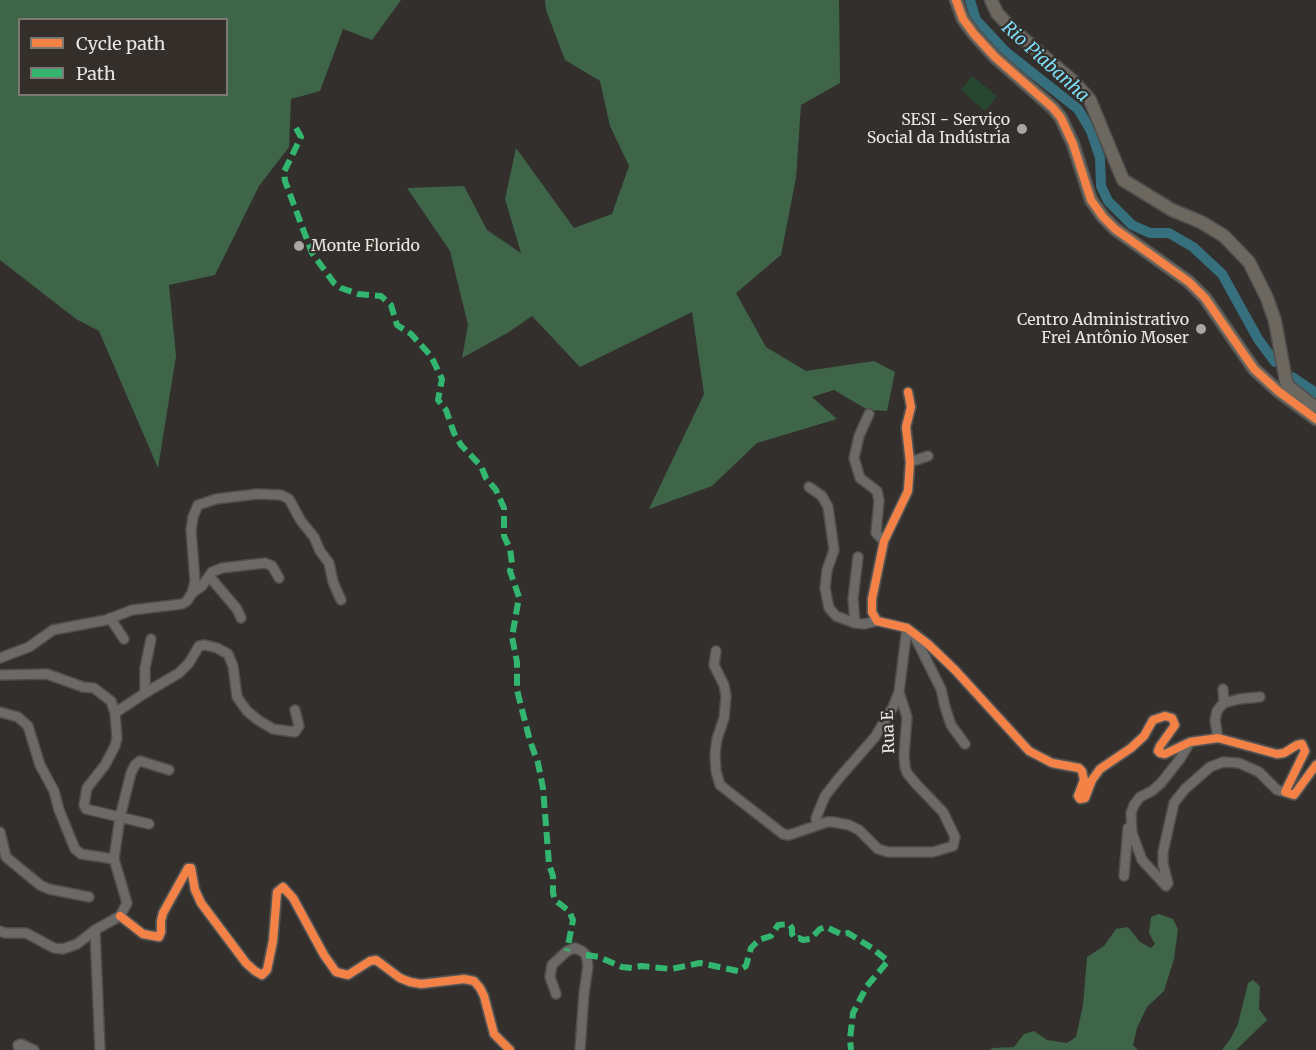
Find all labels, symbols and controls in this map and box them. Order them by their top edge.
water label: Rio Piabanha [997,17,1093,107]
legend [18,18,228,96]
text: Cycle path [76,32,165,55]
text: Path [76,62,116,85]
place label: SESI - Serviço Social da Indústria [867,110,1010,148]
marker: SESI - Serviço Social da Indústria [1015,122,1029,136]
place label: Monte Florido [311,236,420,256]
marker: Monte Florido [292,239,306,253]
place label: Centro Administrativo Frei Antônio Moser [1017,310,1189,348]
marker: Centro Administrativo Frei Antônio Moser [1194,322,1208,336]
street label: Rua E [879,710,899,754]

